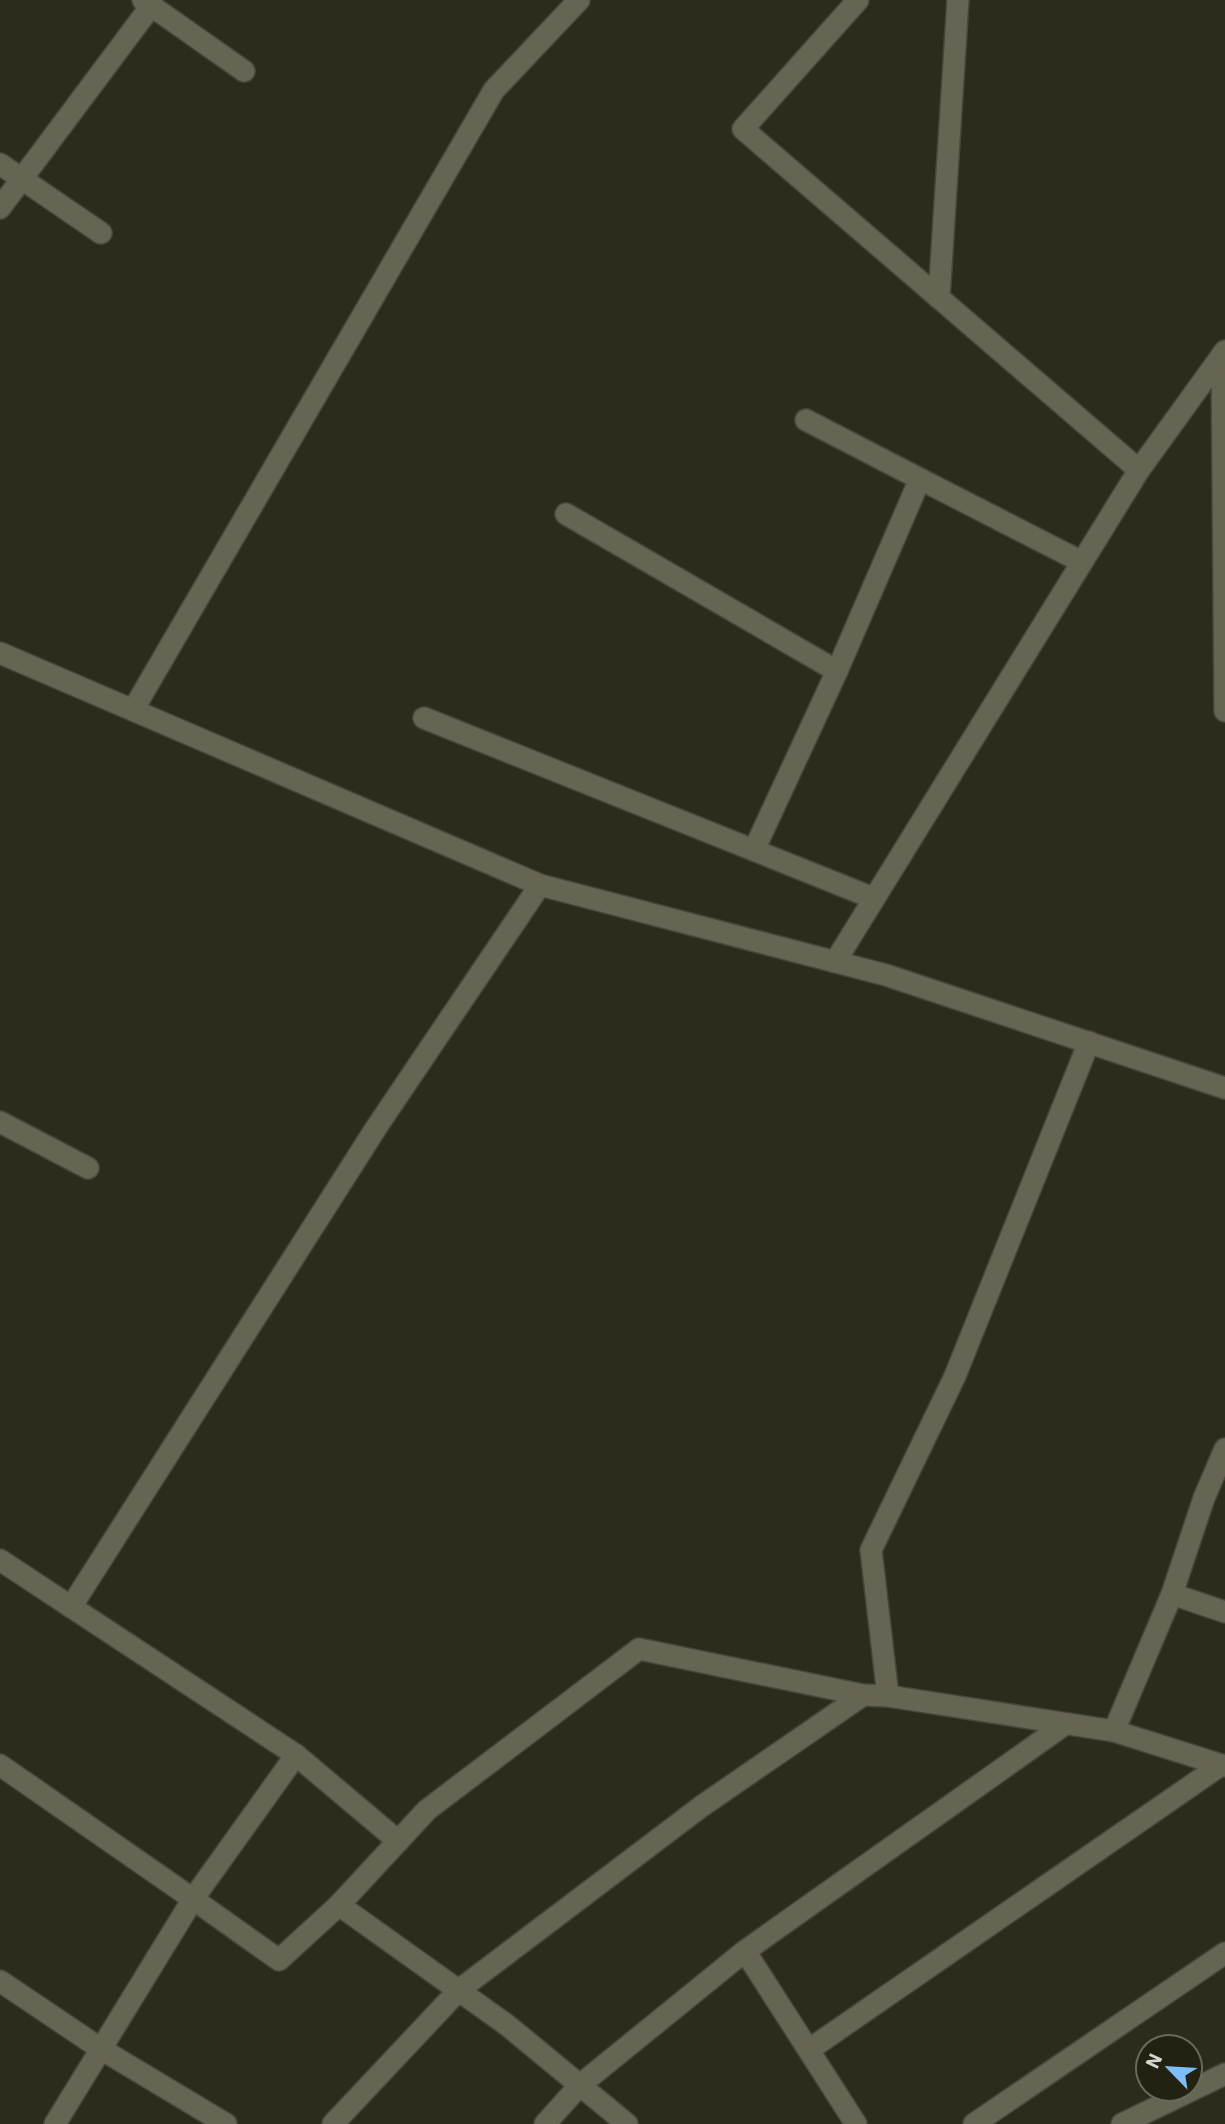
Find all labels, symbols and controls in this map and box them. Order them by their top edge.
north arrow [1134,2033,1204,2103]
text: N [1140,2050,1167,2072]

